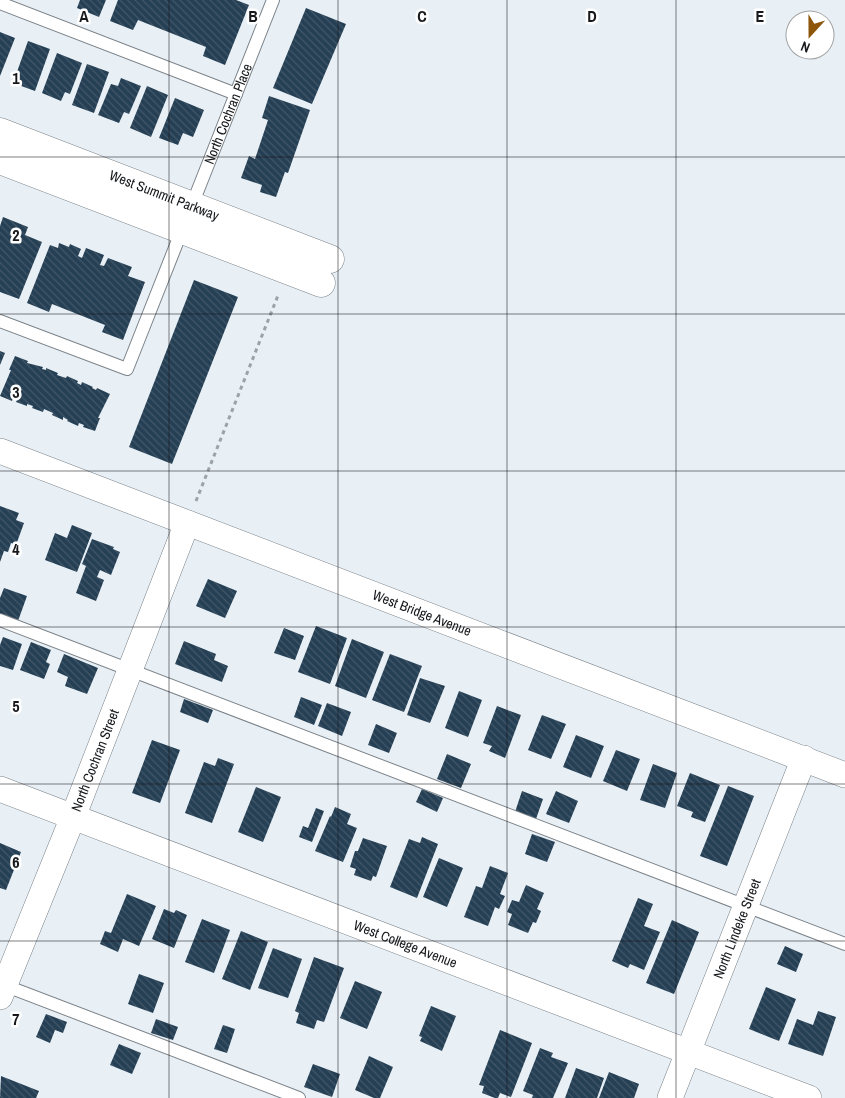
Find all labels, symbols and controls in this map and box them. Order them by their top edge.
text: A [79,5,89,27]
text: B [248,5,258,27]
text: C [417,5,427,27]
text: D [587,5,597,27]
text: E [756,5,765,27]
north arrow [785,10,835,60]
text: N [798,37,812,57]
street label: North Cochran Place [200,61,256,167]
text: 1 [12,67,20,89]
street label: West Summit Parkway [107,166,222,225]
text: 2 [12,224,20,246]
text: 3 [12,381,20,403]
text: 4 [12,538,20,560]
street label: West Bridge Avenue [370,586,474,640]
text: 5 [12,695,20,717]
street label: North Cochran Street [67,706,123,814]
text: 6 [12,851,20,873]
street label: North Lindeke Street [709,876,765,981]
street label: West College Avenue [351,916,460,972]
text: 7 [12,1008,20,1030]

